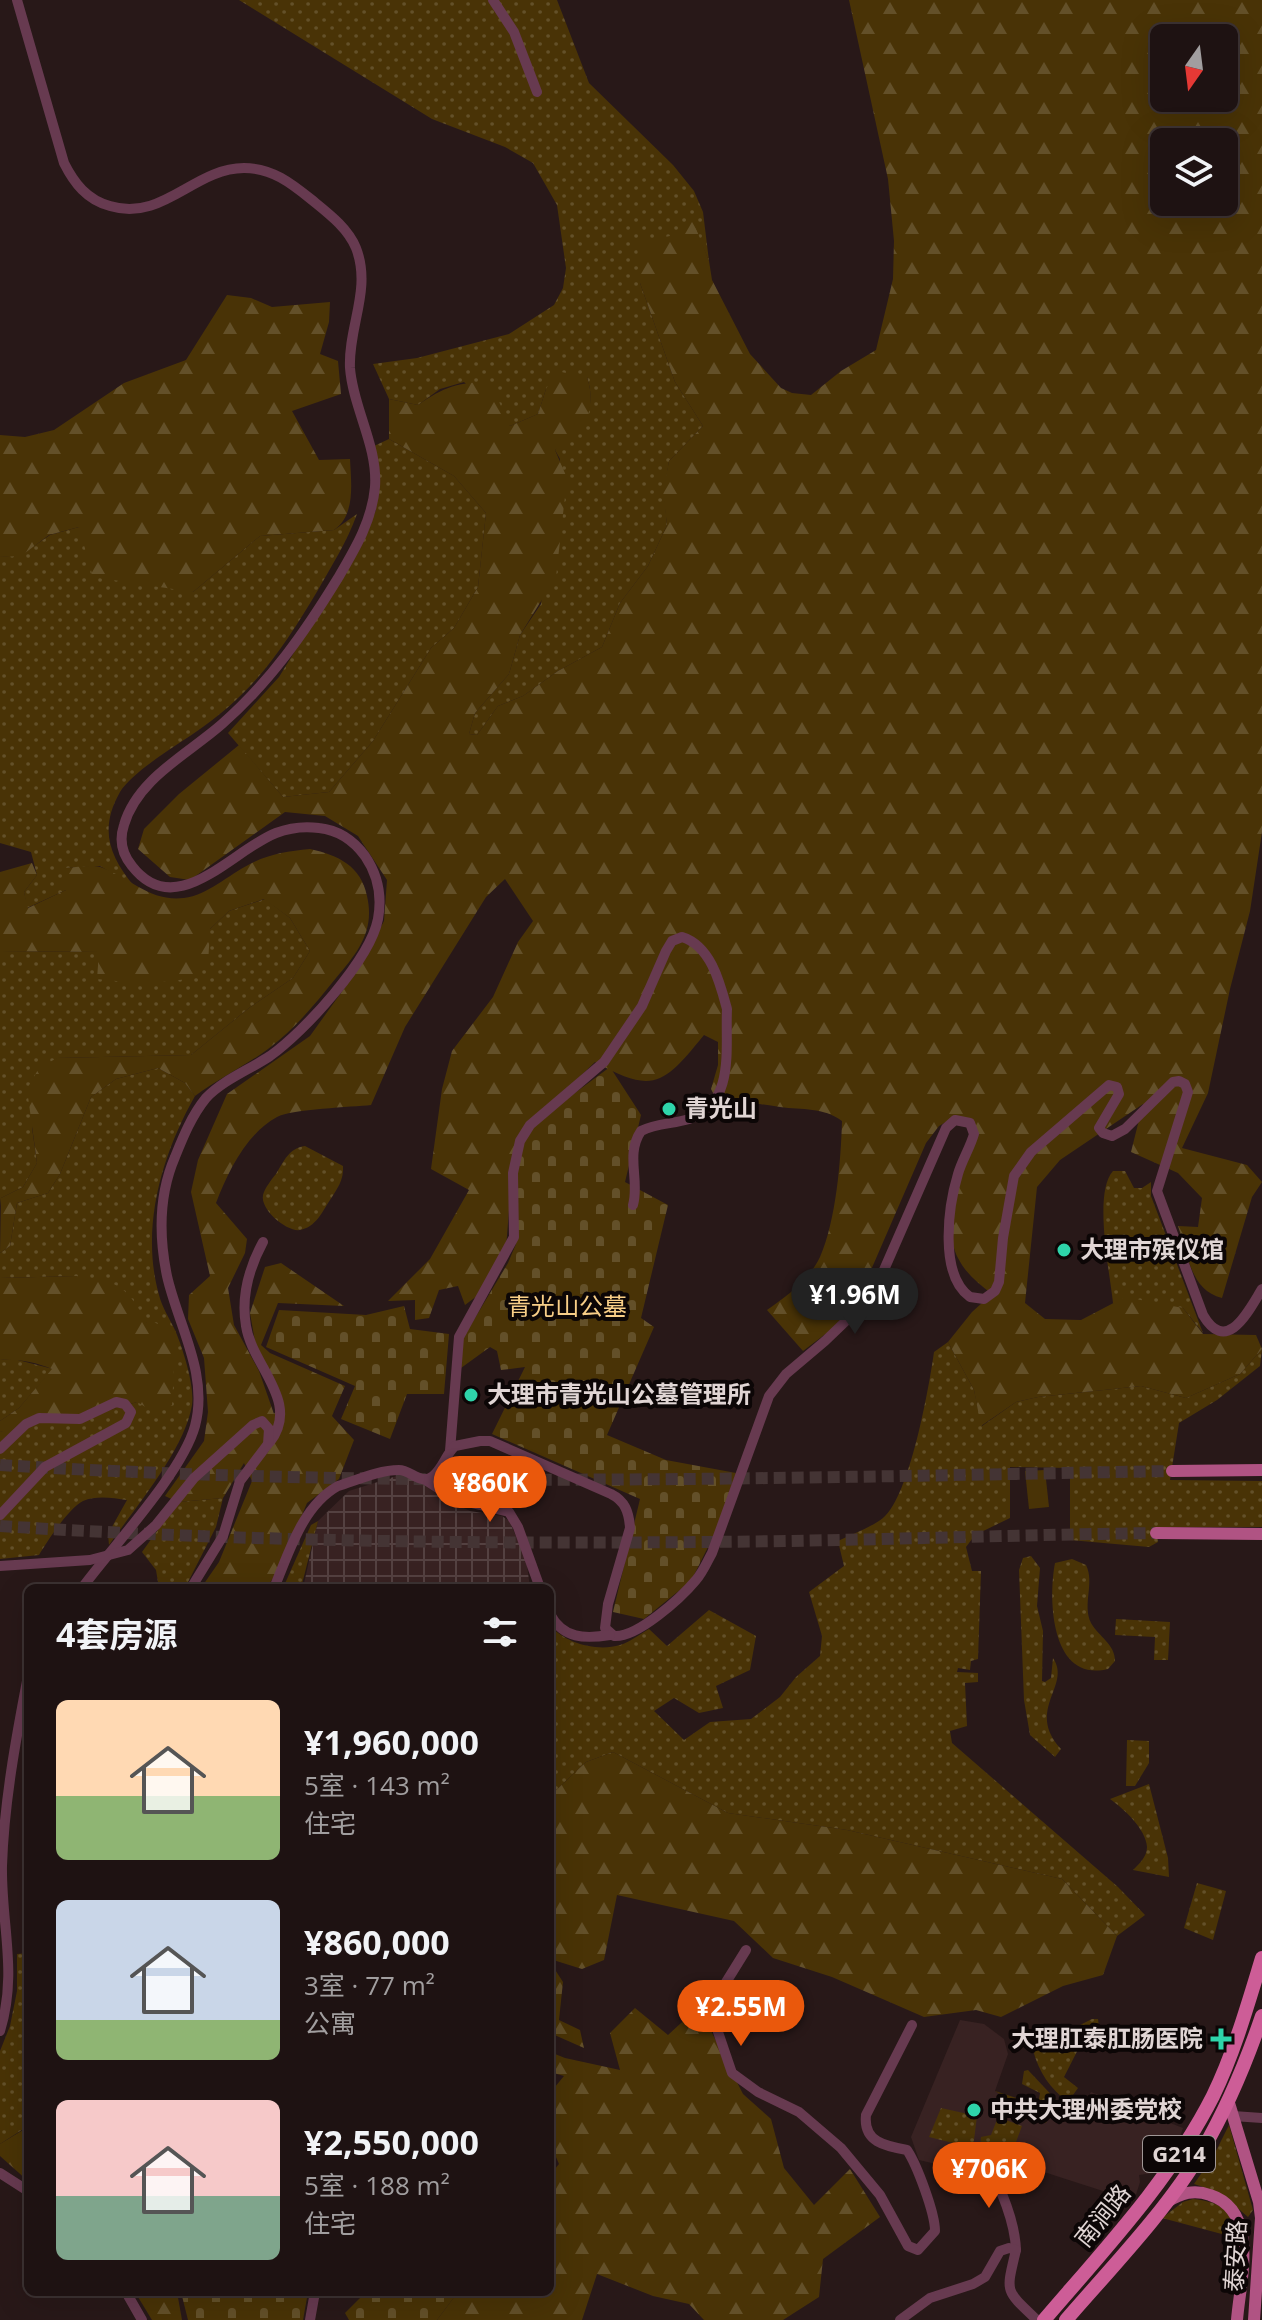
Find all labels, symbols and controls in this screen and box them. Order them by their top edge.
north arrow [1150,24,1238,112]
map controls [1150,24,1238,216]
button: layers [1150,128,1238,216]
place label: 青光山 [685,1091,757,1124]
marker: 青光山 [660,1100,678,1118]
place label: 大理市殡仪馆 [1080,1232,1224,1265]
marker: 大理市殡仪馆 [1055,1241,1073,1259]
pin: ¥1.96M [790,1268,920,1336]
text: ¥1.96M [809,1276,901,1312]
park label: 青光山公墓 [507,1289,627,1322]
place label: 大理市青光山公墓管理所 [487,1377,751,1410]
marker: 大理市青光山公墓管理所 [462,1386,480,1404]
pin: ¥860K [434,1456,546,1524]
text: ¥860K [452,1464,528,1500]
icon: filters [478,1610,522,1654]
text: 4套房源 [56,1611,177,1657]
text: ¥1,960,000 [304,1719,479,1765]
icon: home [120,1732,216,1828]
text: 5室 · 143 m² [304,1767,450,1803]
text: 住宅 [304,1805,356,1841]
text: ¥860,000 [304,1919,450,1965]
icon: home [120,1932,216,2028]
text: 3室 · 77 m² [304,1967,435,2003]
pin: ¥2.55M [676,1980,806,2048]
text: ¥2.55M [695,1988,787,2024]
text: 公寓 [304,2005,356,2041]
place label: 大理肛泰肛肠医院 [1011,2021,1203,2054]
marker: 大理肛泰肛肠医院 [1210,2028,1232,2050]
place label: 中共大理州委党校 [990,2092,1182,2125]
marker: 中共大理州委党校 [965,2101,983,2119]
text: ¥2,550,000 [304,2119,479,2165]
icon: home [120,2132,216,2228]
road number: G214 [1143,2136,1215,2172]
pin: ¥706K [933,2142,1045,2210]
text: ¥706K [951,2150,1027,2186]
text: 5室 · 188 m² [304,2167,450,2203]
street label: 南涧路 [1066,2177,1137,2253]
text: 住宅 [304,2205,356,2241]
street label: 泰安路 [1216,2219,1253,2293]

